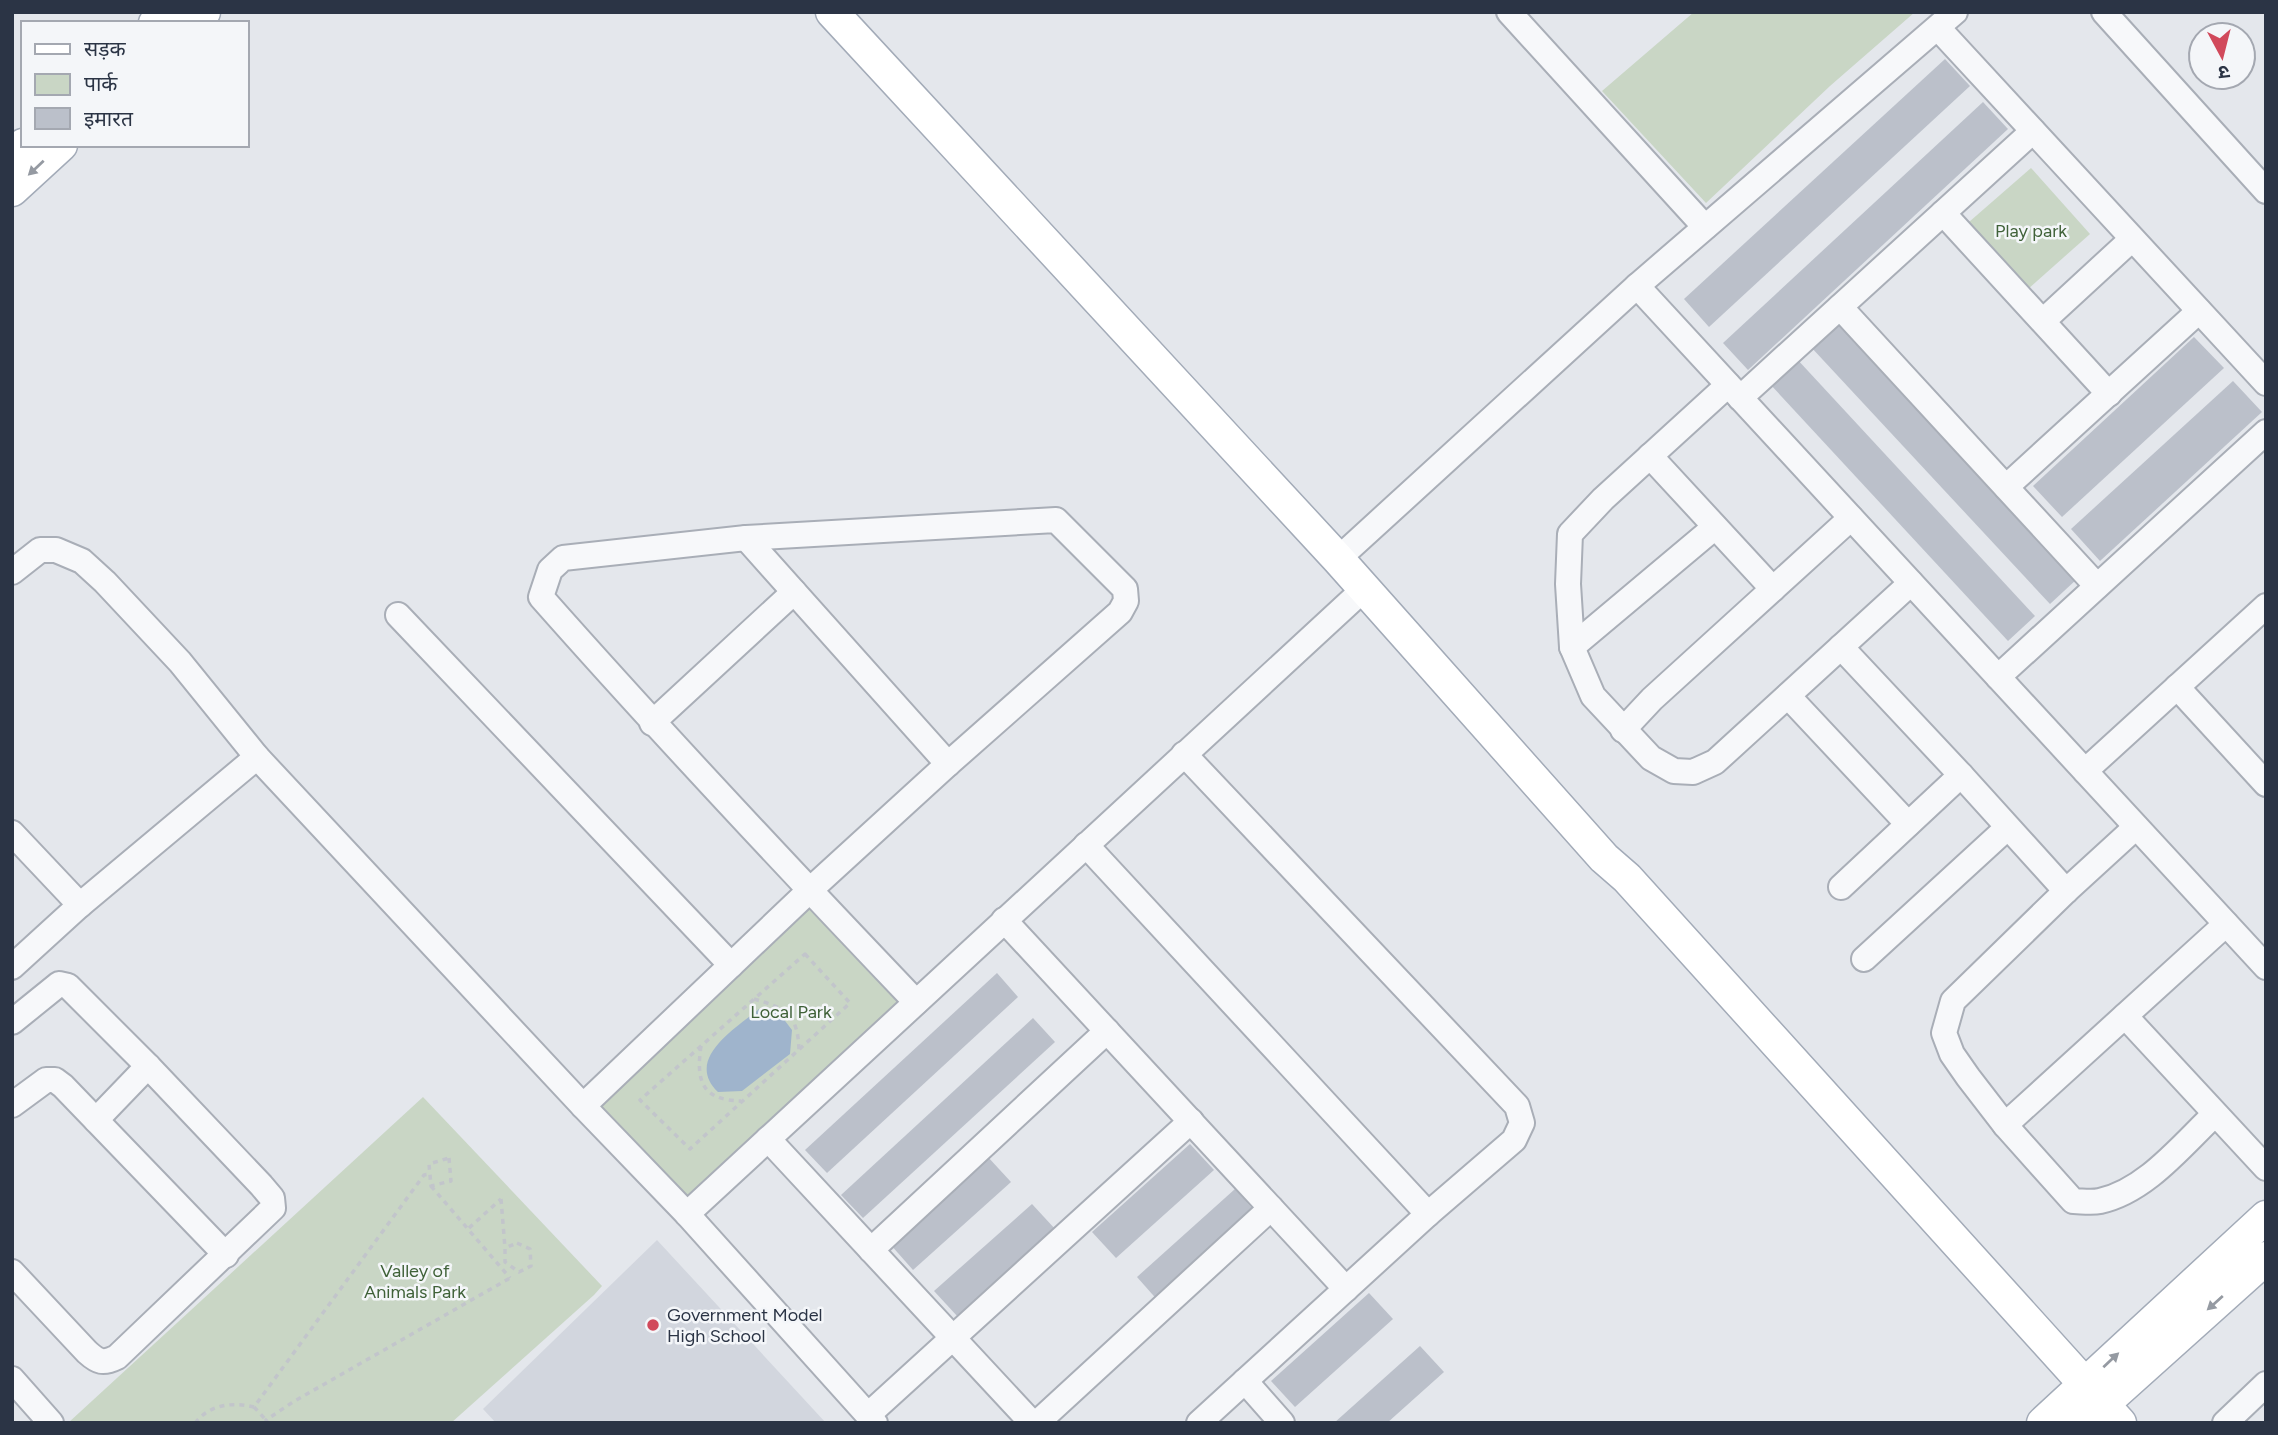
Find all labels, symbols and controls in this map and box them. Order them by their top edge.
legend [21,21,248,147]
north arrow [2187,21,2257,91]
text: सड़क [84,36,126,61]
text: उ [2216,60,2231,85]
text: पार्क [84,71,118,96]
text: इमारत [84,106,134,131]
one-way arrow [28,159,45,175]
park label: Play park [1995,220,2067,242]
park label: Local Park [750,1001,832,1023]
park label: Valley of Animals Park [364,1260,466,1303]
one-way arrow [2207,1295,2224,1311]
place label: Government Model High School [667,1304,822,1347]
marker: Government Model High School [645,1317,661,1333]
one-way arrow [2102,1352,2119,1368]

